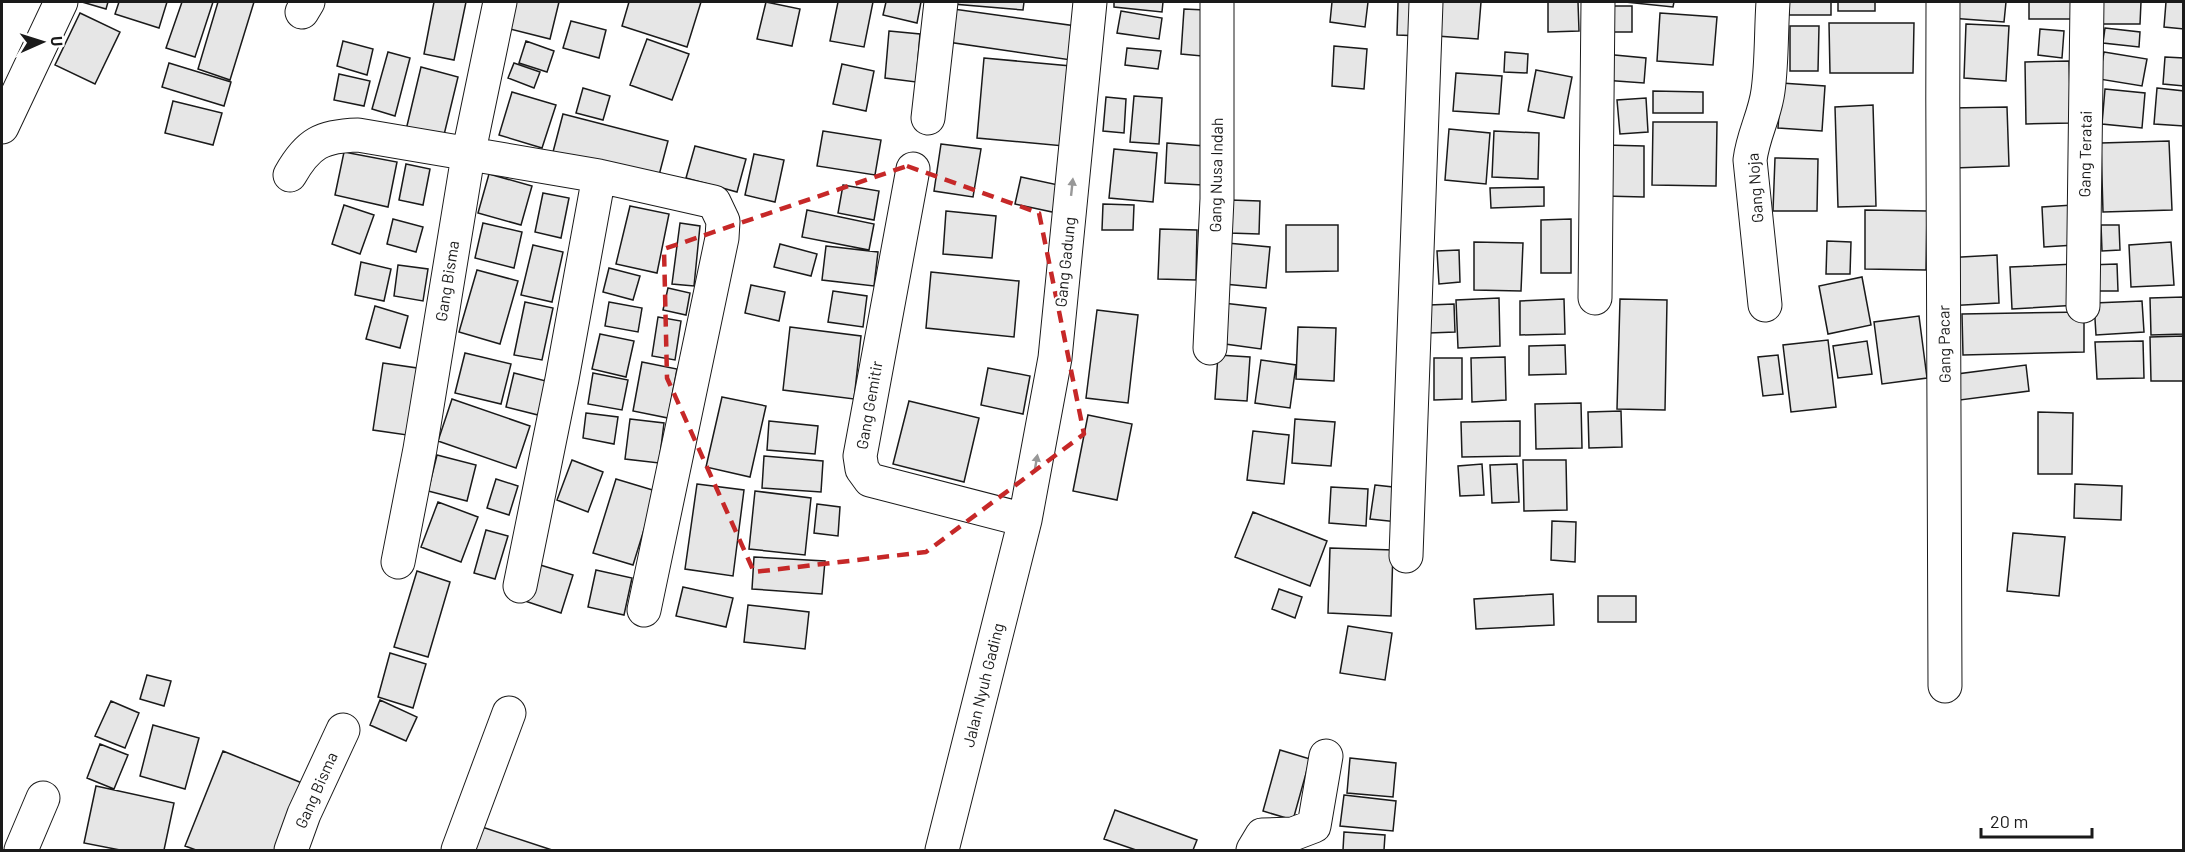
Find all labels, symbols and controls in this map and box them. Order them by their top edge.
north arrow [12,12,72,72]
text: U [48,36,67,47]
street label: Gang Teratai [2074,110,2095,198]
street label: Gang Nusa Indah [1205,117,1226,233]
street label: Gang Noja [1743,153,1766,224]
one-way arrow [1067,177,1077,196]
street label: Gang Gadung [1050,216,1079,308]
street label: Gang Bisma [431,239,462,323]
street label: Gang Pacar [1933,305,1954,383]
street label: Gang Gemitir [851,359,886,451]
one-way arrow [1032,453,1041,472]
street label: Jalan Nyuh Gading [958,621,1007,749]
street label: Gang Bisma [290,749,341,831]
scale bar [1981,801,2092,839]
text: 20 m [1990,810,2028,832]

